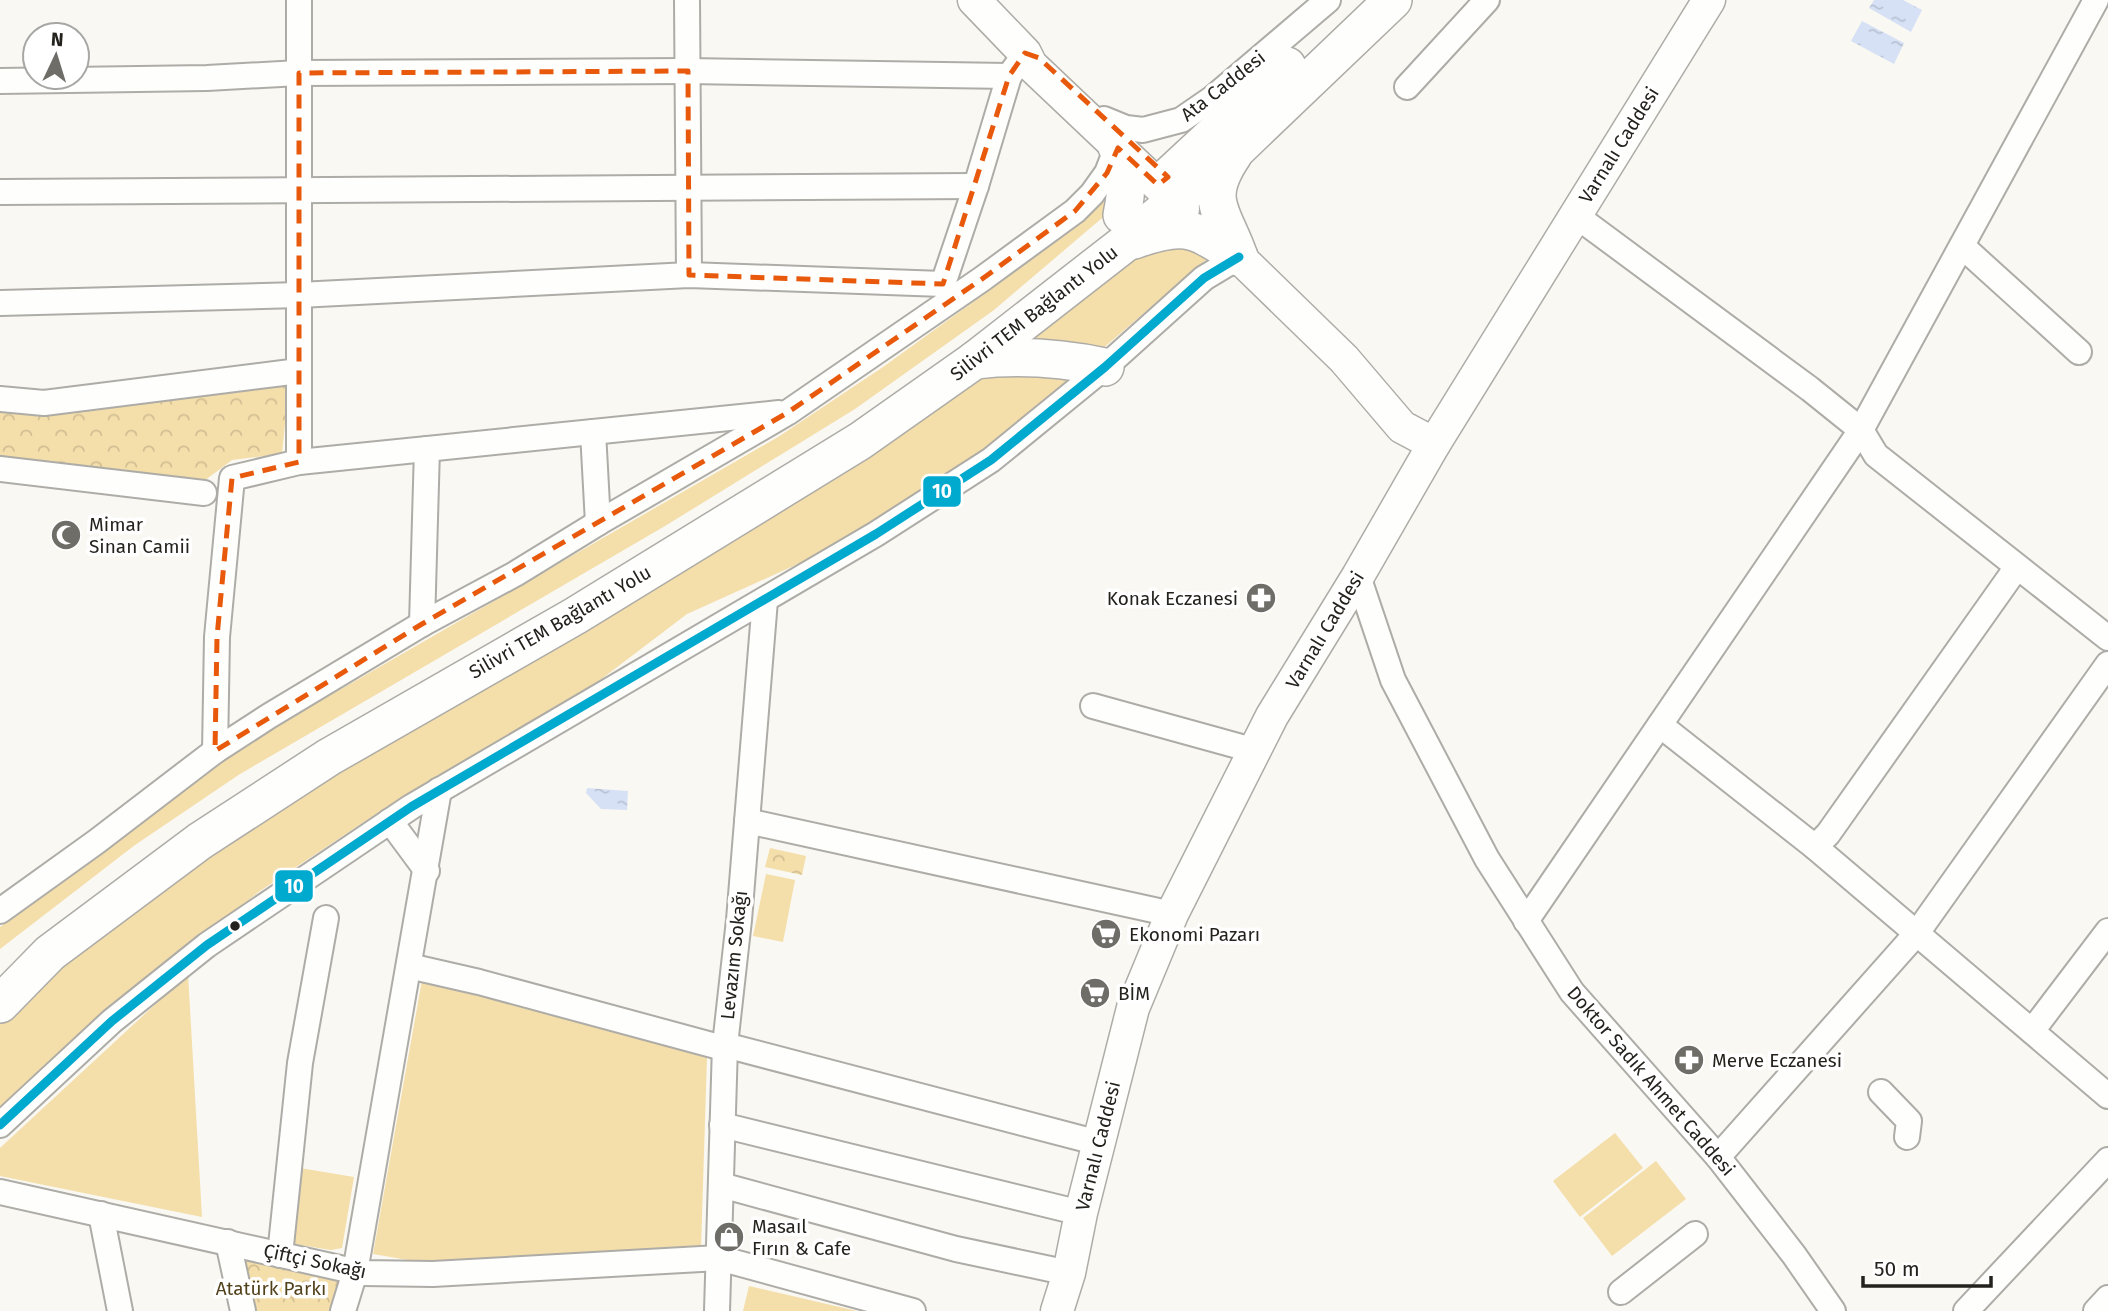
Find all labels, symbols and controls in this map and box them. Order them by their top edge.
north arrow [21,21,91,91]
text: N [50,28,64,51]
street label: Ata Caddesi [1176,46,1270,126]
street label: Varnalı Caddesi [1574,83,1664,207]
street label: Silivri TEM Bağlantı Yolu [946,240,1122,386]
line badge: 10 [922,475,962,508]
text: 10 [932,480,952,503]
place label: Mimar Sinan Camii [89,513,190,558]
mosque icon: Mimar Sinan Camii [49,518,83,552]
street label: Silivri TEM Bağlantı Yolu [465,560,655,684]
street label: Varnalı Caddesi [1281,567,1369,693]
pharmacy icon: Konak Eczanesi [1244,581,1278,615]
place label: Konak Eczanesi [1107,587,1238,610]
line badge: 10 [274,869,314,903]
text: 10 [284,875,304,898]
street label: Levazım Sokağı [716,889,752,1021]
supermarket icon: Ekonomi Pazarı [1089,917,1123,951]
unlabelled marker [228,919,242,933]
place label: Ekonomi Pazarı [1129,923,1260,946]
supermarket icon: BİM [1078,976,1112,1010]
street label: Doktor Sadık Ahmet Caddesi [1562,981,1740,1181]
place label: BİM [1118,982,1150,1005]
pharmacy icon: Merve Eczanesi [1672,1043,1706,1077]
place label: Merve Eczanesi [1712,1049,1842,1072]
street label: Varnalı Caddesi [1071,1079,1125,1213]
place label: Masaıl Fırın & Cafe [752,1215,851,1260]
shop icon: Masaıl Fırın & Cafe [712,1220,746,1254]
street label: Çiftçi Sokağı [261,1239,369,1283]
scale bar [1863,1244,1991,1288]
text: 50 m [1874,1256,1920,1282]
park label: Atatürk Parkı [216,1277,326,1300]

